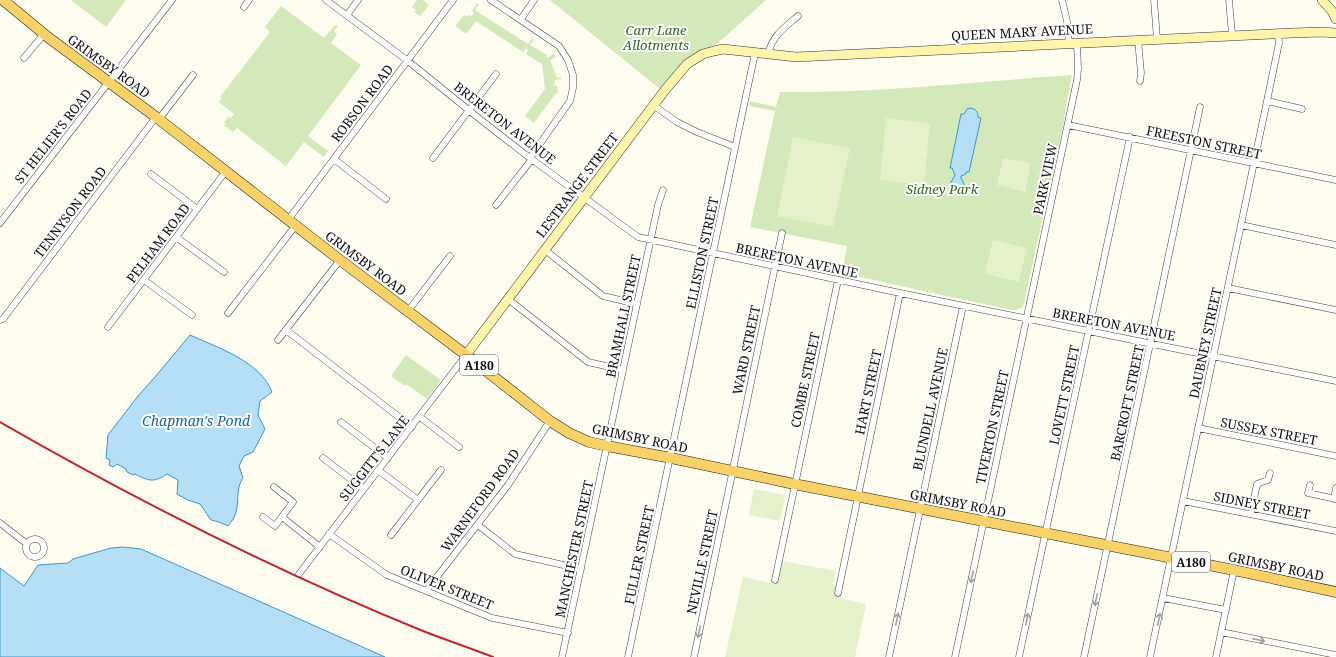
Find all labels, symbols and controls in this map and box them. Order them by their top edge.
street label: QUEEN MARY AVENUE [951,19,1093,45]
park label: Carr Lane Allotments [622,21,689,54]
street label: GRIMSBY ROAD [64,30,154,102]
street label: ROBSON ROAD [327,61,397,145]
street label: BRERETON AVENUE [450,78,560,168]
street label: ST HELIER'S ROAD [10,85,96,187]
street label: FREESTON STREET [1145,121,1263,163]
street label: LESTRANGE STREET [532,129,622,241]
street label: PARK VIEW [1029,141,1061,216]
street label: TENNYSON ROAD [30,163,110,261]
park label: Sidney Park [906,180,979,198]
street label: ELLISTON STREET [681,195,723,311]
street label: PELHAM ROAD [122,199,194,287]
street label: GRIMSBY ROAD [322,226,410,300]
street label: BRERETON AVENUE [734,238,860,282]
street label: BRAMHALL STREET [601,253,645,379]
street label: DAUBNEY STREET [1184,286,1226,400]
street label: BRERETON AVENUE [1051,303,1177,345]
street label: WARD STREET [728,304,764,396]
street label: COMBE STREET [786,331,824,429]
street label: BARCROFT STREET [1106,343,1148,463]
street label: LOVETT STREET [1045,344,1083,446]
street label: BLUNDELL AVENUE [908,346,952,472]
street label: HART STREET [850,348,886,436]
road number: A180 [460,355,498,375]
street label: TIVERTON STREET [971,368,1013,486]
water label: Chapman's Pond [142,411,251,430]
street label: SUGGITT'S LANE [335,411,413,505]
street label: SUSSEX STREET [1219,413,1319,449]
street label: GRIMSBY ROAD [590,419,690,457]
street label: WARNEFORD ROAD [436,445,524,555]
street label: MANCHESTER STREET [551,479,597,619]
street label: GRIMSBY ROAD [908,485,1008,521]
street label: SIDNEY STREET [1212,487,1312,523]
street label: FULLER STREET [620,504,658,606]
street label: NEVILLE STREET [682,508,722,616]
street label: GRIMSBY ROAD [1226,547,1326,585]
road number: A180 [1172,552,1210,572]
street label: OLIVER STREET [398,560,496,614]
one-way arrow [967,570,975,583]
one-way arrow [1092,593,1100,606]
one-way arrow [894,613,902,626]
one-way arrow [1024,613,1032,626]
one-way arrow [1155,613,1163,626]
one-way arrow [694,625,702,638]
one-way arrow [1252,636,1265,644]

